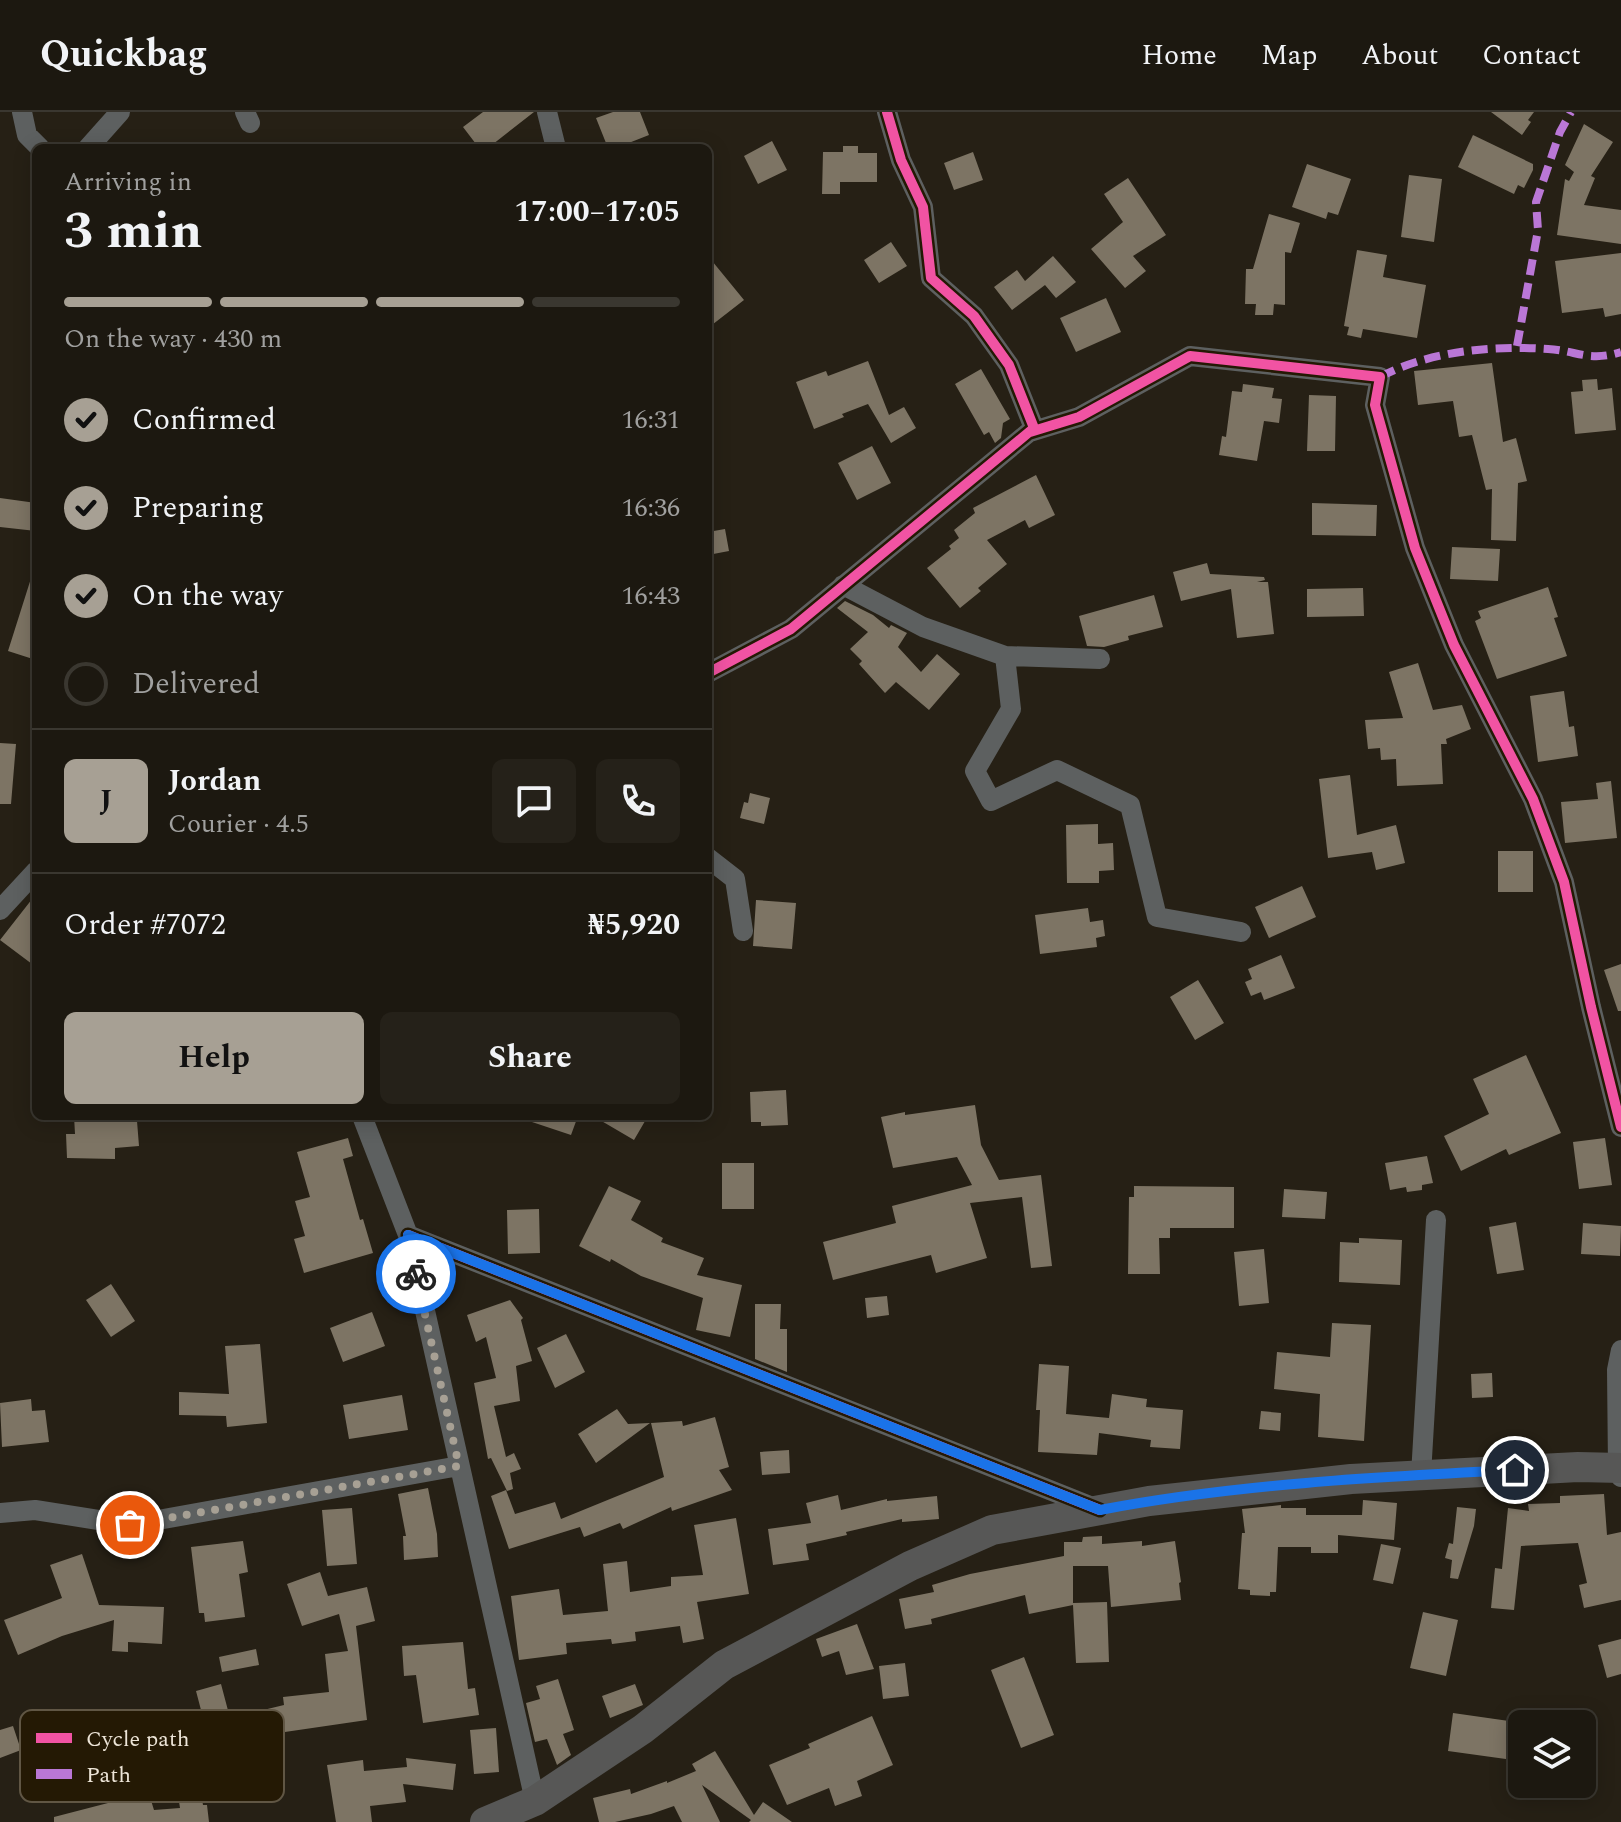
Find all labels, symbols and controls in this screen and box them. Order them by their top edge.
text: Quickbag [40,26,208,84]
text: Home [1141,34,1217,77]
text: Map [1261,34,1317,77]
text: About [1361,34,1438,77]
text: Contact [1482,34,1581,77]
text: Arriving in [64,162,192,202]
text: 17:00–17:05 [514,189,680,235]
text: 3 min [64,192,202,271]
text: On the way · 430 m [64,319,282,359]
text: Confirmed [132,397,276,443]
icon: check [64,398,108,442]
text: 16:31 [621,400,680,440]
text: Preparing [132,485,264,531]
icon: check [64,486,108,530]
text: 16:36 [621,488,680,528]
text: On the way [132,573,283,619]
icon: check [64,574,108,618]
text: 16:43 [621,576,680,616]
text: Delivered [132,661,260,707]
text: Jordan [168,758,261,804]
button: chat [492,759,576,843]
button: phone [596,759,680,843]
text: J [100,778,112,824]
text: Courier · 4.5 [168,804,309,844]
text: Order #7072 [64,902,226,948]
text: ₦5,920 [588,902,680,948]
button: Help [64,1012,364,1104]
button: Share [380,1012,680,1104]
courier [376,1234,456,1314]
icon: bike [394,1252,438,1296]
pin [1481,1436,1549,1504]
icon: home [1493,1448,1537,1492]
pin [96,1491,164,1559]
icon: bag [108,1503,152,1547]
legend [20,1710,284,1802]
map controls [1508,1710,1596,1798]
button: layers [1508,1710,1596,1798]
text: Cycle path [86,1723,190,1756]
text: Path [86,1759,131,1792]

